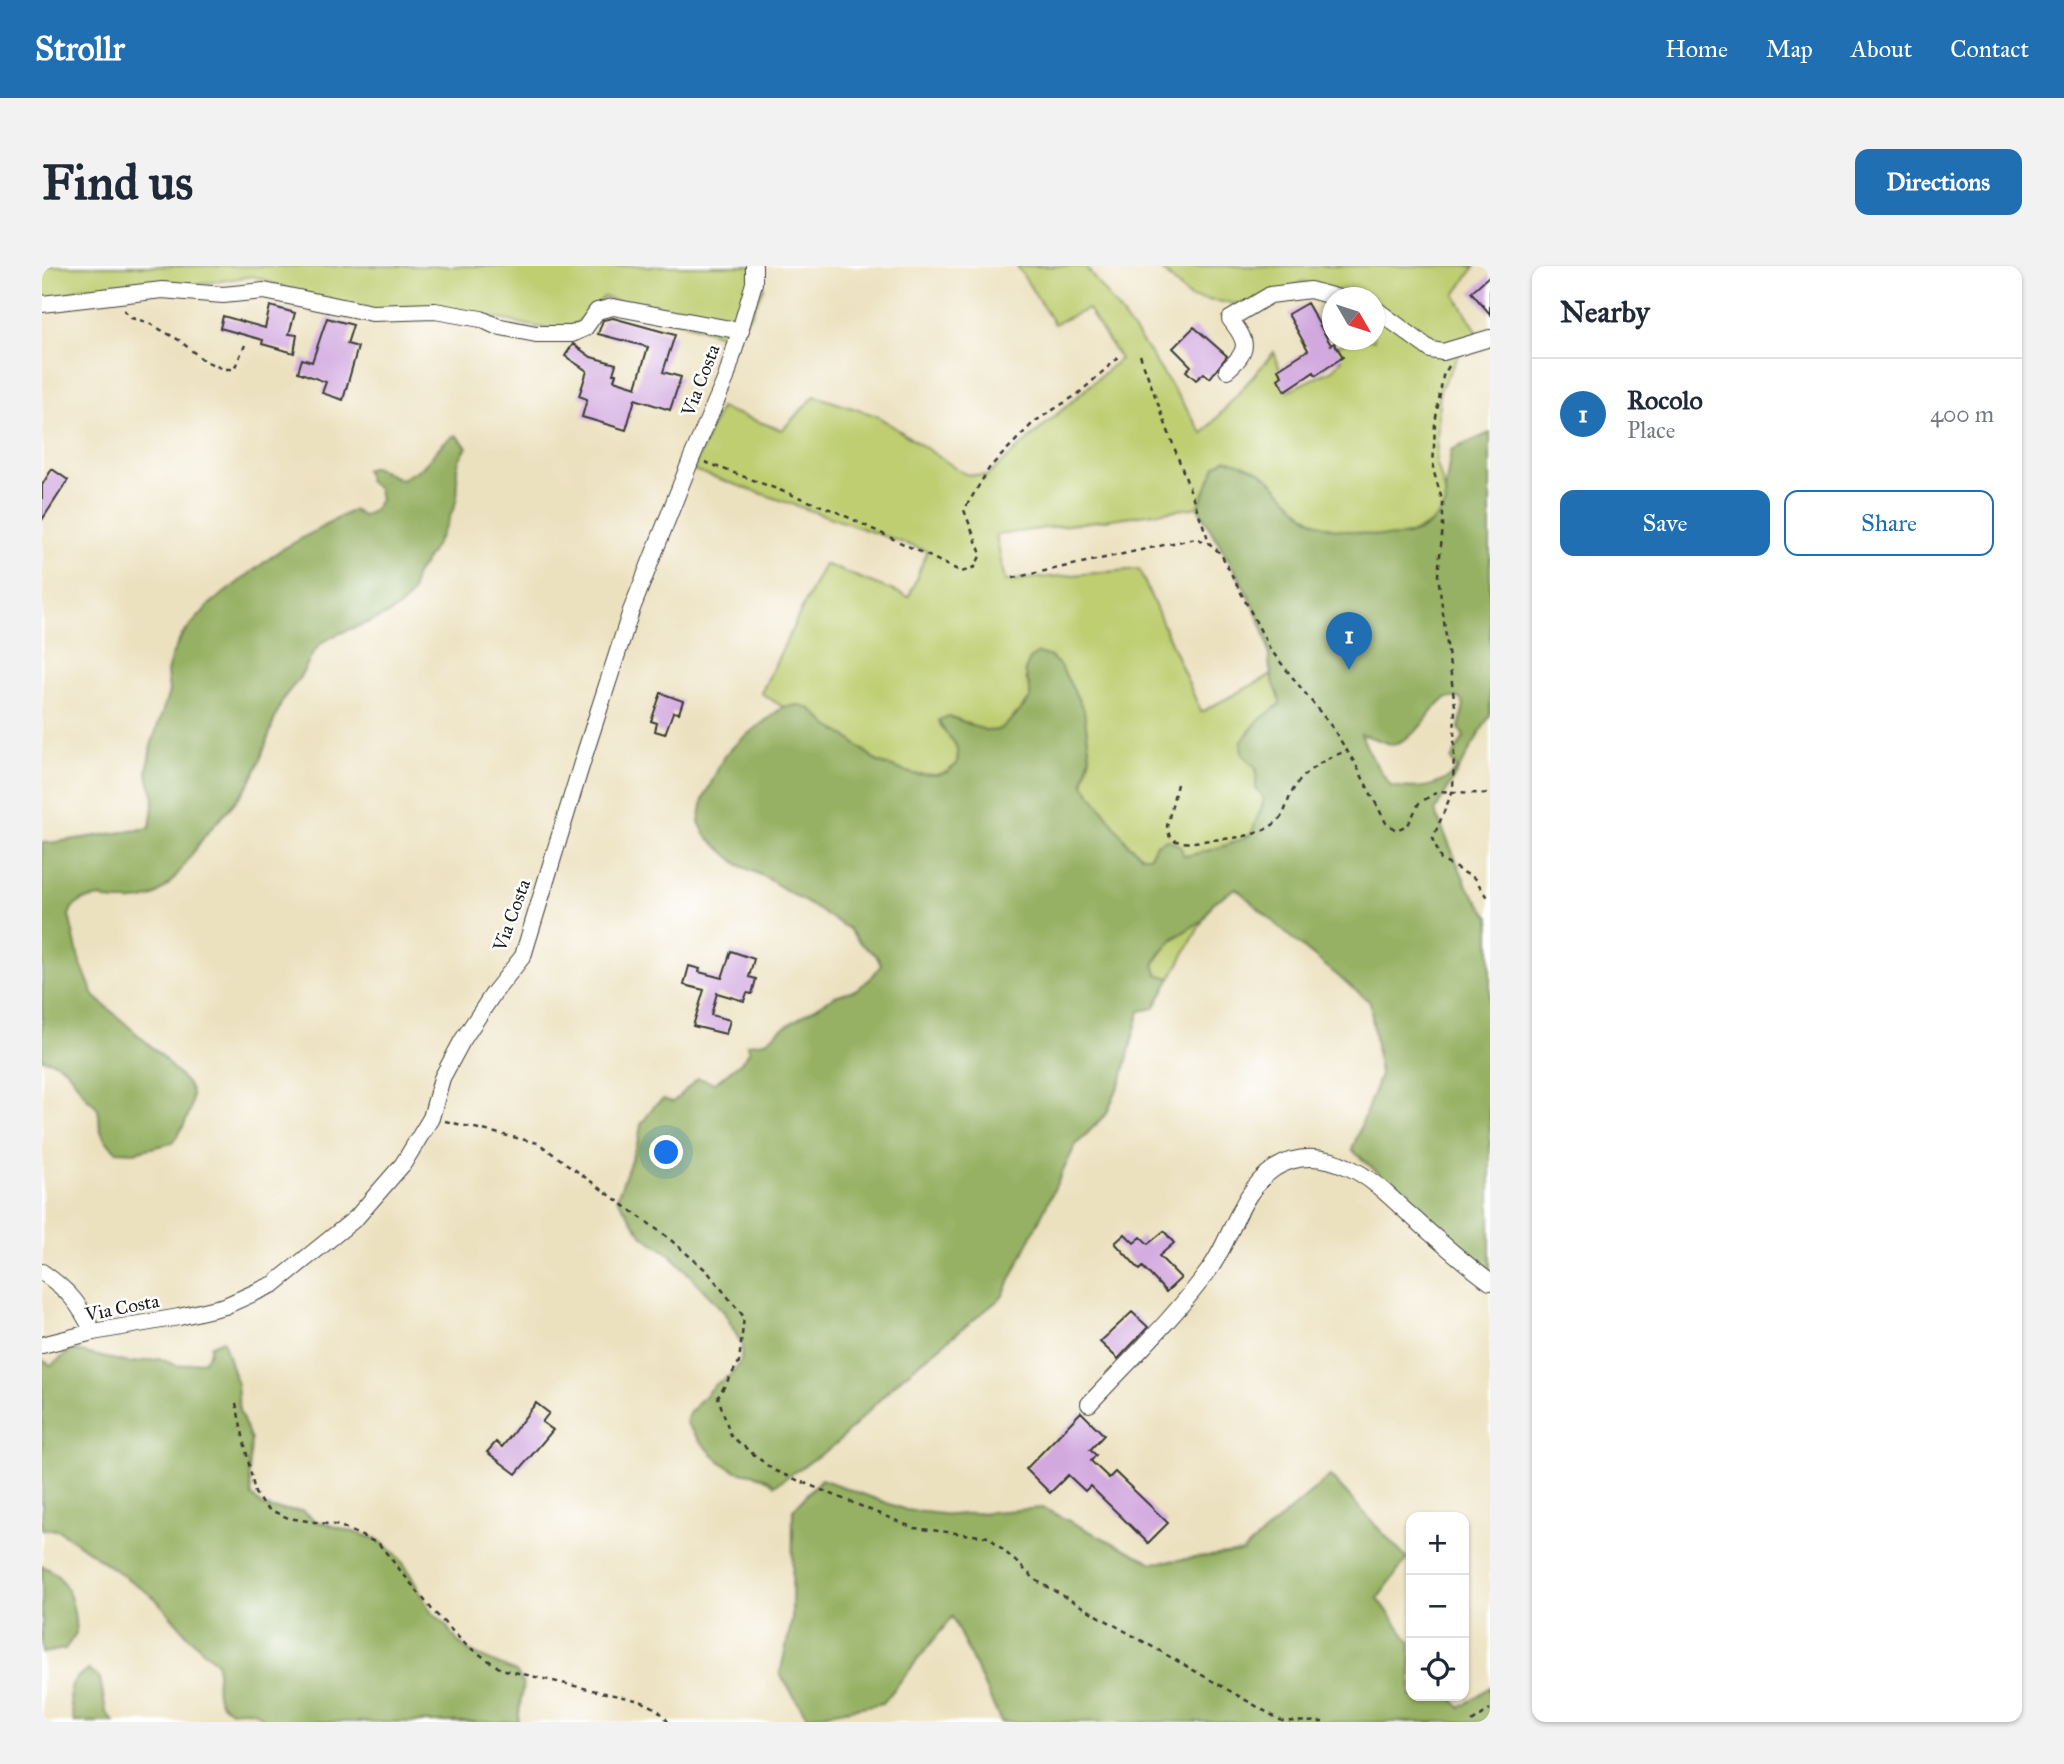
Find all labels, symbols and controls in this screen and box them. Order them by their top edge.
text: Strollr [35,29,125,69]
text: Home [1665,34,1728,64]
text: Map [1766,34,1813,64]
text: About [1851,34,1912,64]
text: Contact [1950,34,2029,64]
button: Directions [1855,149,2022,215]
text: Find us [42,153,193,212]
north arrow [1322,287,1385,350]
text: Nearby [1560,294,1650,330]
street label: Via Costa [676,340,725,420]
text: Rocolo [1627,384,1703,416]
text: 1 [1578,400,1588,428]
text: 400 m [1930,400,1994,428]
text: Place [1627,416,1675,444]
button: Save [1560,490,1770,556]
button: Share [1784,490,1994,556]
pin: 1 [1326,612,1372,670]
street label: Via Costa [488,875,535,955]
your location [649,1135,683,1169]
street label: Via Costa [82,1289,162,1326]
map controls [1406,1512,1469,1701]
button: + [1406,1512,1469,1575]
button: − [1406,1575,1469,1638]
button: locate [1406,1638,1469,1701]

